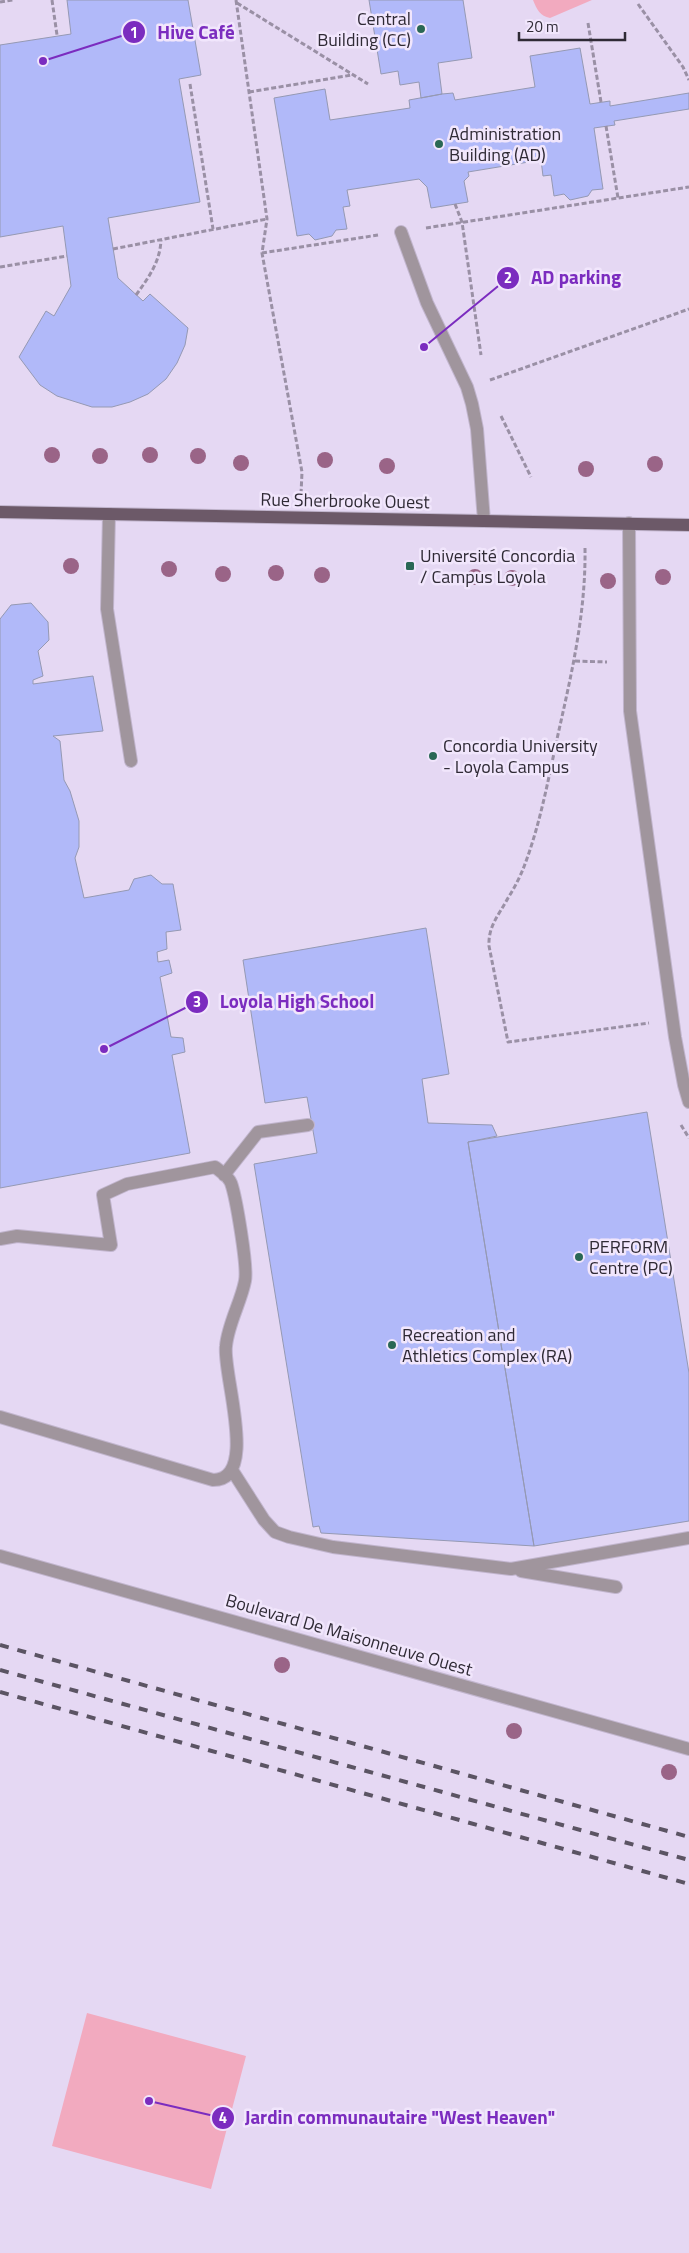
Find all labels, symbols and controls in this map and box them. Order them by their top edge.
place label: Central Building (CC) [317,5,411,53]
scale bar [519,10,625,42]
callout: Hive Café [122,15,244,49]
text: 20 m [526,15,559,38]
text: Hive Café [157,17,235,46]
text: 1 [130,21,138,44]
marker: Central Building (CC) [415,23,427,35]
place label: Administration Building (AD) [449,120,561,168]
marker: Administration Building (AD) [433,138,445,150]
callout: AD parking [496,261,631,295]
text: AD parking [531,262,621,291]
text: 2 [504,266,512,289]
street label: Rue Sherbrooke Ouest [260,486,431,515]
place label: Université Concordia / Campus Loyola [420,542,575,590]
marker: Université Concordia / Campus Loyola [404,560,416,572]
place label: Concordia University - Loyola Campus [443,732,598,780]
marker: Concordia University - Loyola Campus [427,750,439,762]
callout: Loyola High School [185,985,384,1019]
text: Loyola High School [220,986,374,1015]
text: 3 [193,990,201,1013]
place label: PERFORM Centre (PC) [589,1233,673,1281]
marker: PERFORM Centre (PC) [573,1251,585,1263]
place label: Recreation and Athletics Complex (RA) [402,1321,572,1369]
marker: Recreation and Athletics Complex (RA) [386,1339,398,1351]
street label: Boulevard De Maisonneuve Ouest [223,1586,476,1683]
callout: Jardin communautaire "West Heaven" [210,2101,566,2135]
text: Jardin communautaire "West Heaven" [245,2102,555,2131]
text: 4 [219,2106,227,2129]

